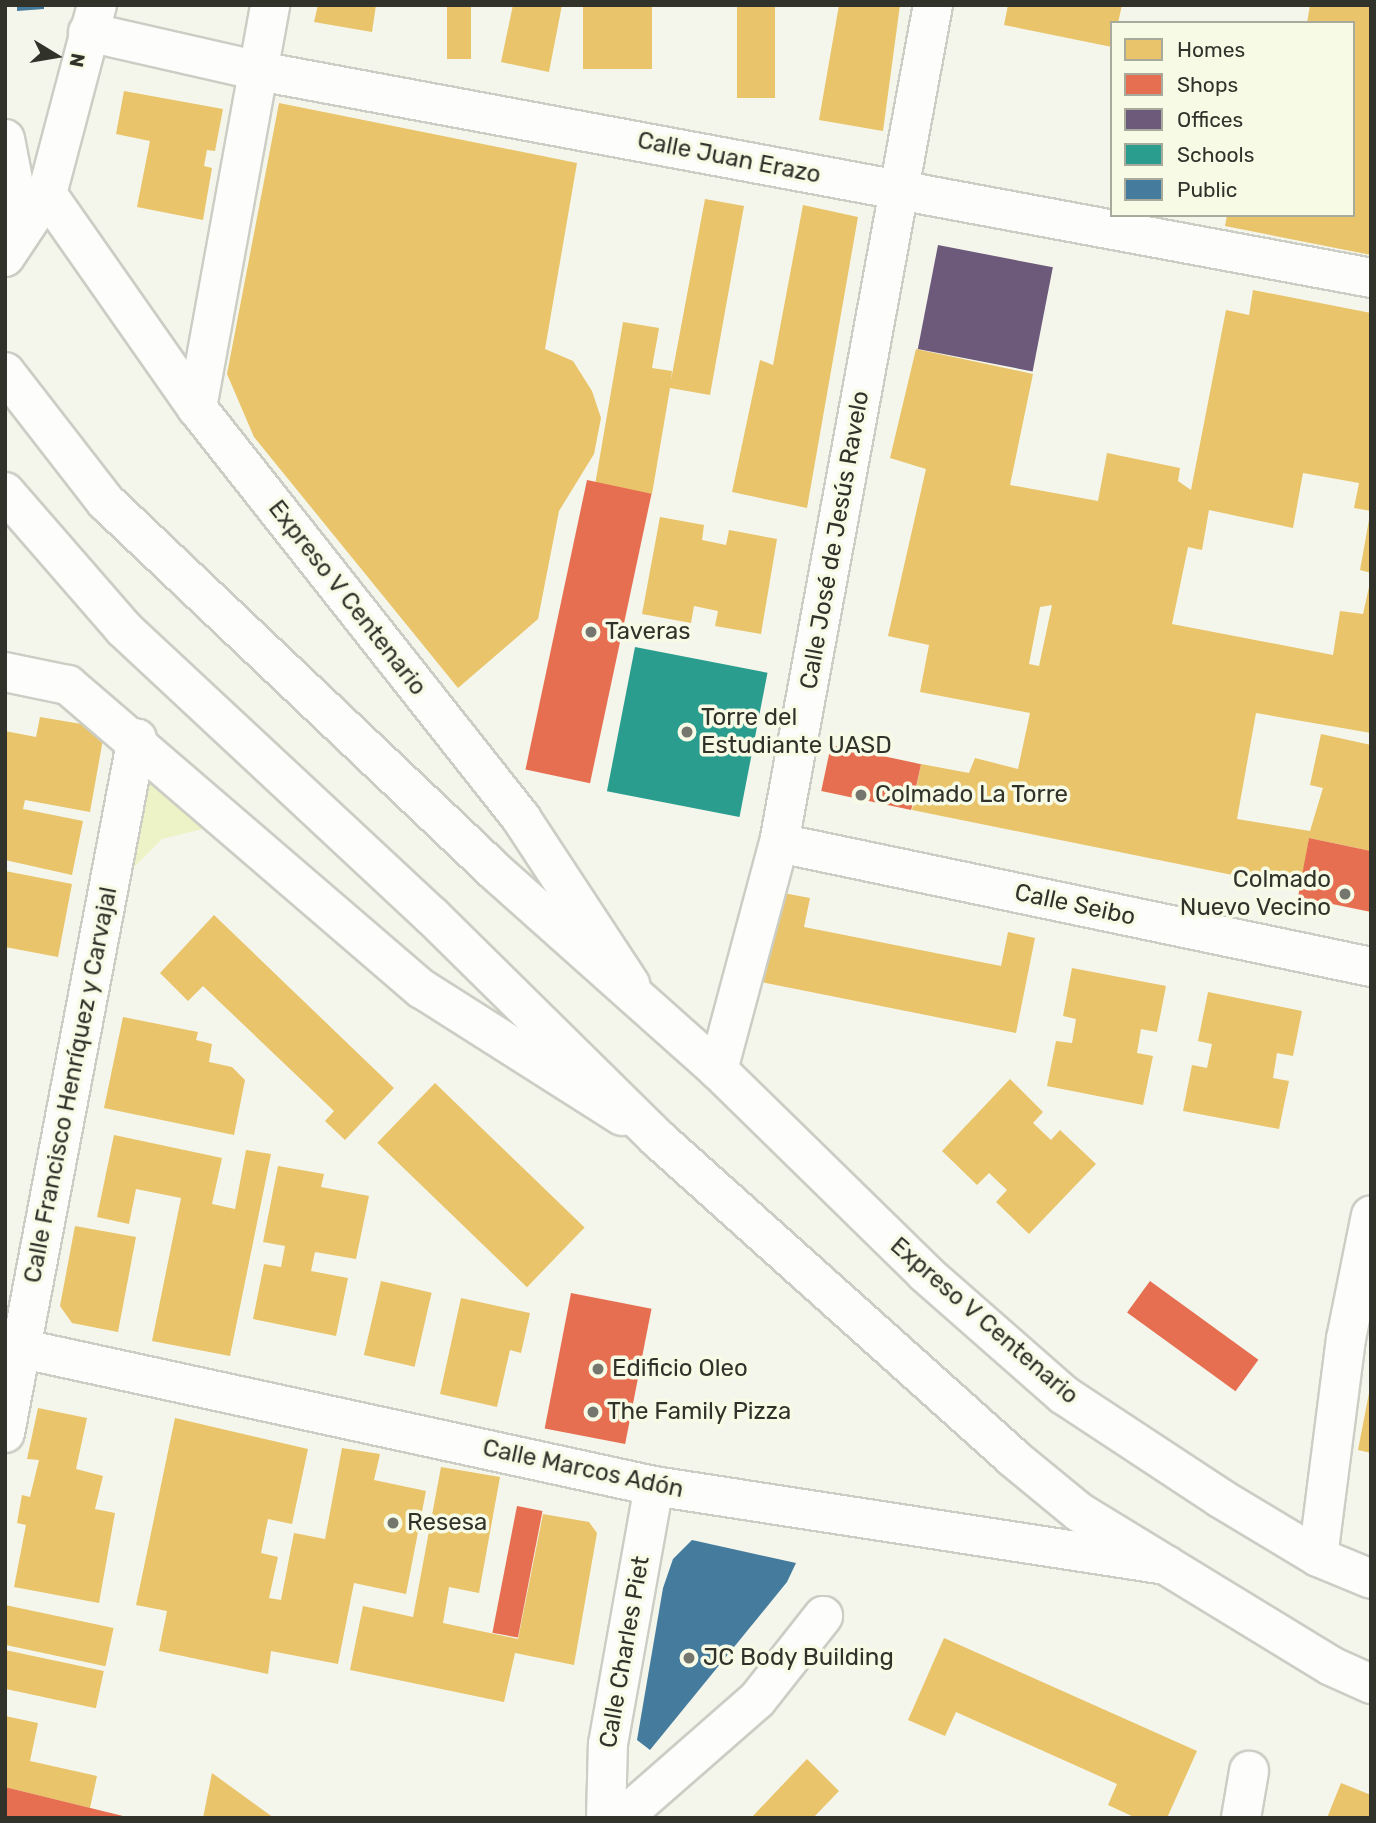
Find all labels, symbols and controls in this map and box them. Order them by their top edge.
north arrow [21,21,91,91]
legend [1110,21,1355,217]
text: Homes [1177,37,1245,62]
text: N [65,51,90,69]
text: Shops [1177,72,1238,97]
text: Offices [1177,107,1243,132]
street label: Calle Juan Erazo [635,126,823,190]
text: Schools [1177,142,1254,167]
text: Public [1177,177,1237,202]
street label: Calle José de Jesús Ravelo [795,389,875,691]
street label: Expreso V Centenario [262,494,432,702]
place label: Taveras [605,618,690,646]
marker: Taveras [583,624,599,640]
place label: Torre del Estudiante UASD [701,704,892,760]
marker: Torre del Estudiante UASD [679,724,695,740]
place label: Colmado La Torre [875,781,1069,809]
marker: Colmado La Torre [853,787,869,803]
place label: Colmado Nuevo Vecino [1179,866,1331,922]
street label: Calle Seibo [1012,878,1138,932]
street label: Calle Francisco Henríquez y Carvajal [18,884,124,1286]
marker: Colmado Nuevo Vecino [1337,886,1353,902]
street label: Expreso V Centenario [884,1231,1084,1411]
place label: Edificio Oleo [612,1355,748,1383]
marker: Edificio Oleo [590,1361,606,1377]
place label: The Family Pizza [607,1398,792,1426]
marker: The Family Pizza [585,1404,601,1420]
street label: Calle Marcos Adón [480,1434,686,1504]
place label: Resesa [407,1509,487,1537]
marker: Resesa [385,1515,401,1531]
street label: Calle Charles Piet [594,1554,656,1750]
place label: JC Body Building [703,1644,894,1672]
marker: JC Body Building [681,1650,697,1666]

